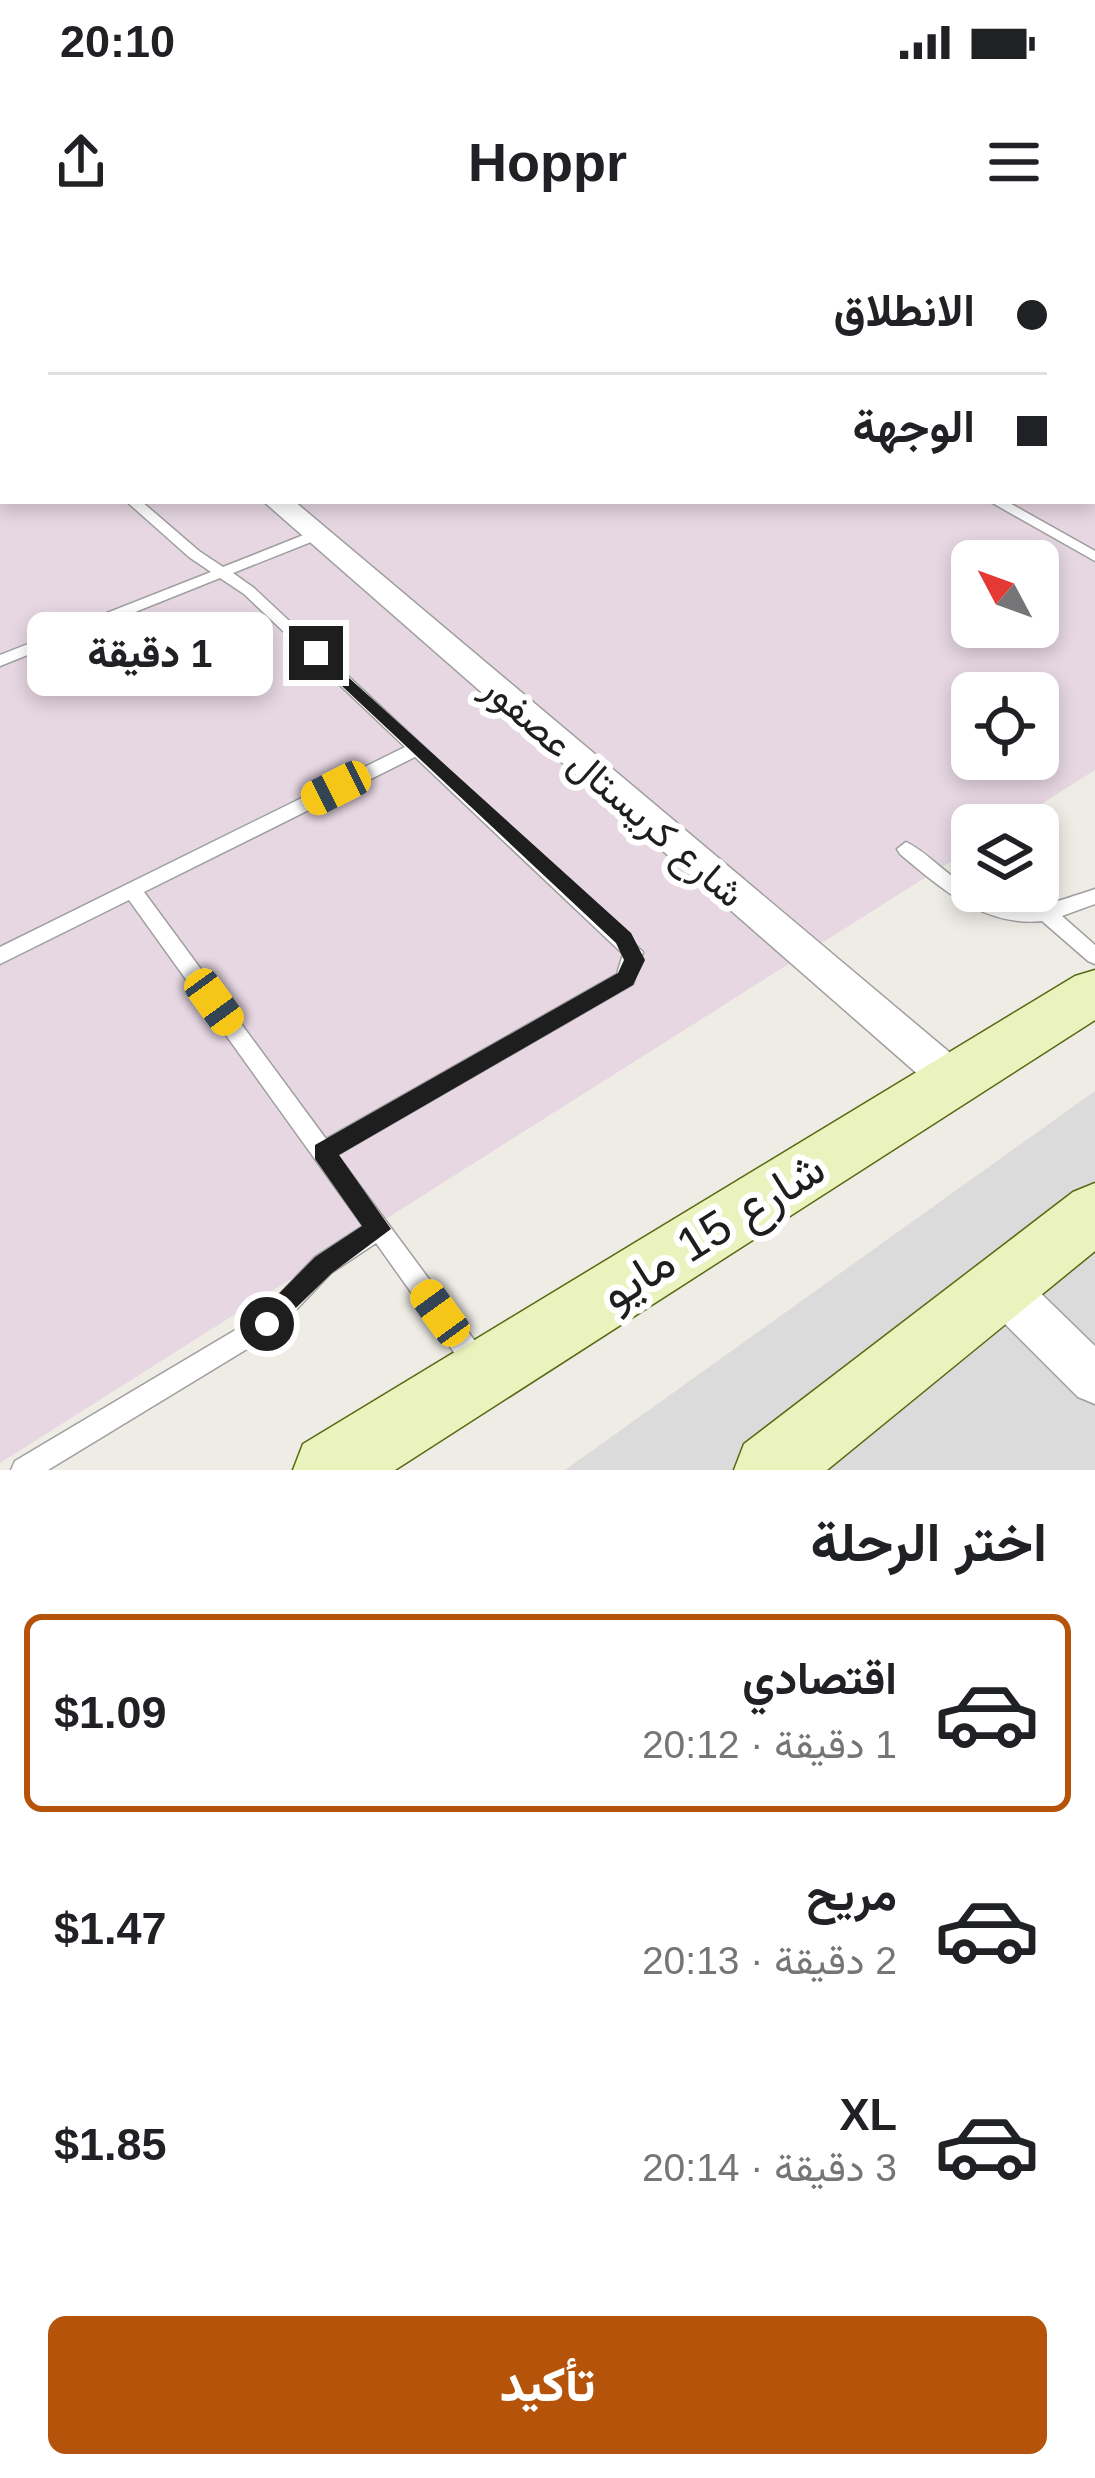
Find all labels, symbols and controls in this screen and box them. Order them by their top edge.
text: 20:10 [60,16,175,67]
icon: share [48,129,114,195]
icon: menu [981,129,1047,195]
text: Hoppr [468,132,627,192]
text: الانطلاق [834,285,975,336]
text: الوجهة [853,401,975,452]
north arrow [951,540,1059,648]
map controls [951,540,1059,912]
callout: 1 دقيقة [28,611,274,695]
route end [289,626,343,680]
text: 1 دقيقة [88,632,212,675]
street label: شارع كريستال عصفور [470,665,753,919]
button: locate [951,672,1059,780]
car [296,756,376,820]
button: layers [951,804,1059,912]
car [178,962,250,1042]
street label: شارع 15 مايو [591,1141,837,1325]
car [404,1273,476,1353]
route start [240,1297,294,1351]
text: اختر الرحلة [811,1512,1047,1572]
text: اقتصادي [742,1653,897,1704]
icon: car [933,1659,1041,1767]
text: $1.09 [54,1687,167,1738]
text: 1 دقيقة · 20:12 [642,1723,897,1766]
text: مريح [806,1869,897,1920]
icon: car [933,1875,1041,1983]
text: $1.47 [54,1903,167,1954]
text: 2 دقيقة · 20:13 [642,1939,897,1982]
text: XL [839,2089,897,2140]
icon: car [933,2091,1041,2199]
text: $1.85 [54,2119,167,2170]
text: 3 دقيقة · 20:14 [642,2146,897,2189]
button: تأكيد [48,2316,1047,2454]

